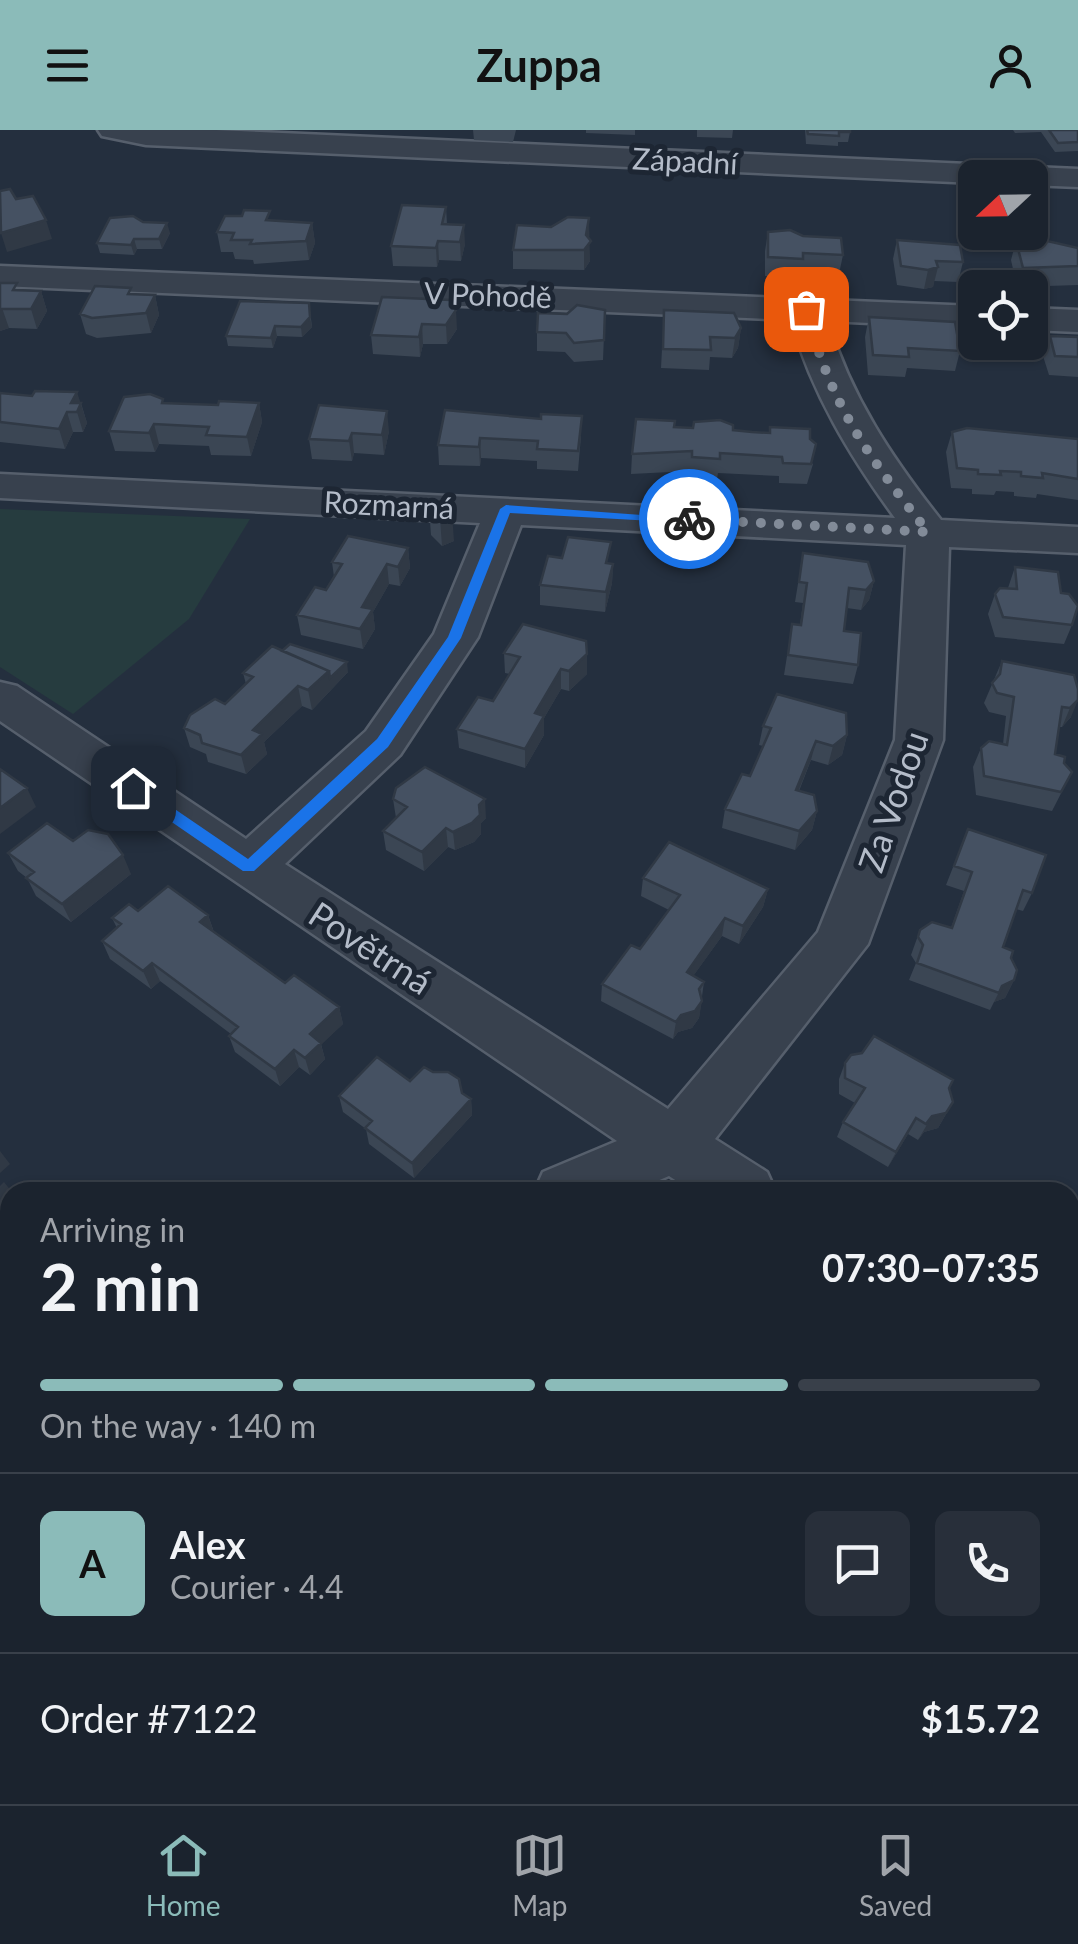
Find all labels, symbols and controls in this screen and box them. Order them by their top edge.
icon: menu [40,38,95,93]
text: Zuppa [476,38,602,92]
icon: person [983,38,1038,93]
street label: Západní [631,139,740,181]
north arrow [958,160,1048,250]
map controls [958,160,1048,360]
pin [764,267,849,352]
button: locate [958,270,1048,360]
street label: V Pohodě [424,274,552,314]
icon: bag [779,282,834,337]
courier [639,469,739,569]
street label: Rozmarná [323,483,455,525]
icon: bike [662,492,717,547]
street label: Za Vodou [848,725,936,877]
pin [91,746,176,831]
icon: home [106,761,161,816]
street label: Povětrná [302,892,440,1002]
text: Arriving in [40,1210,185,1249]
text: 07:30–07:35 [822,1244,1040,1290]
text: 2 min [40,1247,201,1325]
text: On the way · 140 m [40,1406,316,1445]
button: chat [805,1511,910,1616]
button: phone [935,1511,1040,1616]
text: Alex [170,1521,246,1567]
text: A [79,1540,106,1586]
text: Courier · 4.4 [170,1567,344,1606]
text: Order #7122 [40,1695,257,1741]
text: $15.72 [921,1695,1040,1741]
tab: Home [146,1828,220,1922]
tab: Map [512,1828,567,1922]
tab: Saved [859,1828,932,1922]

